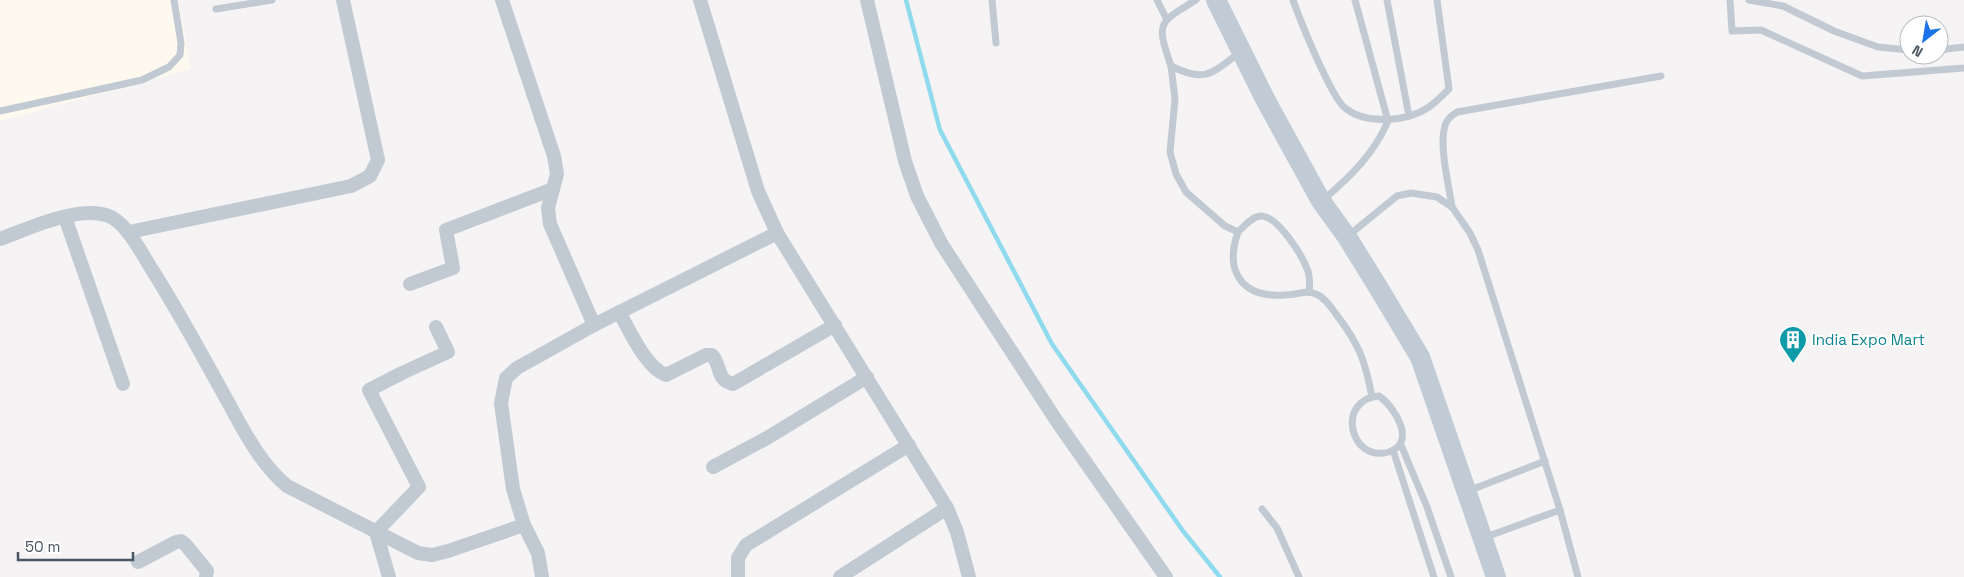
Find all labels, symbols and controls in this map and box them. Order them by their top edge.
north arrow [1899,15,1949,65]
text: N [1909,41,1926,61]
building icon: India Expo Mart [1778,325,1808,364]
place label: India Expo Mart [1812,330,1925,349]
scale bar [18,530,132,562]
text: 50 m [25,537,60,556]

